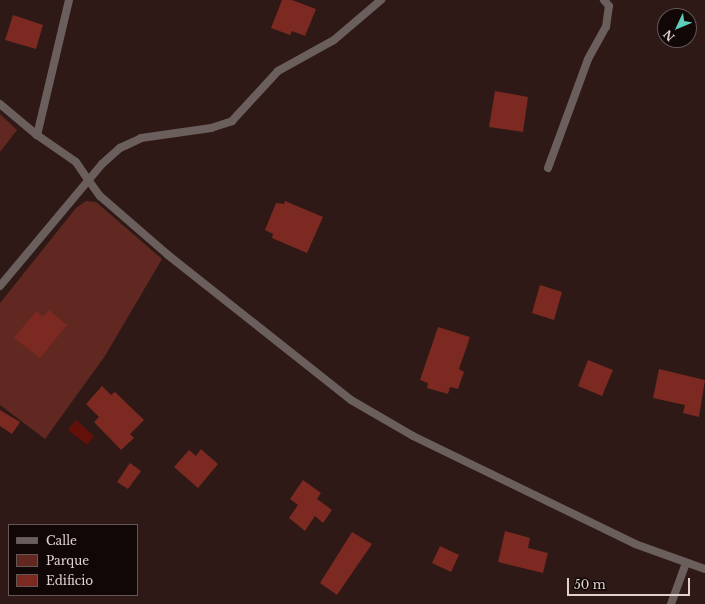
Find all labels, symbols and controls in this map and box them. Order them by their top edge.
north arrow [657,8,697,48]
text: N [660,27,678,44]
legend [8,524,138,596]
text: Calle [46,533,77,548]
text: Parque [46,553,89,568]
scale bar [569,570,692,596]
text: Edificio [46,573,93,588]
text: 50 m [574,577,606,592]

